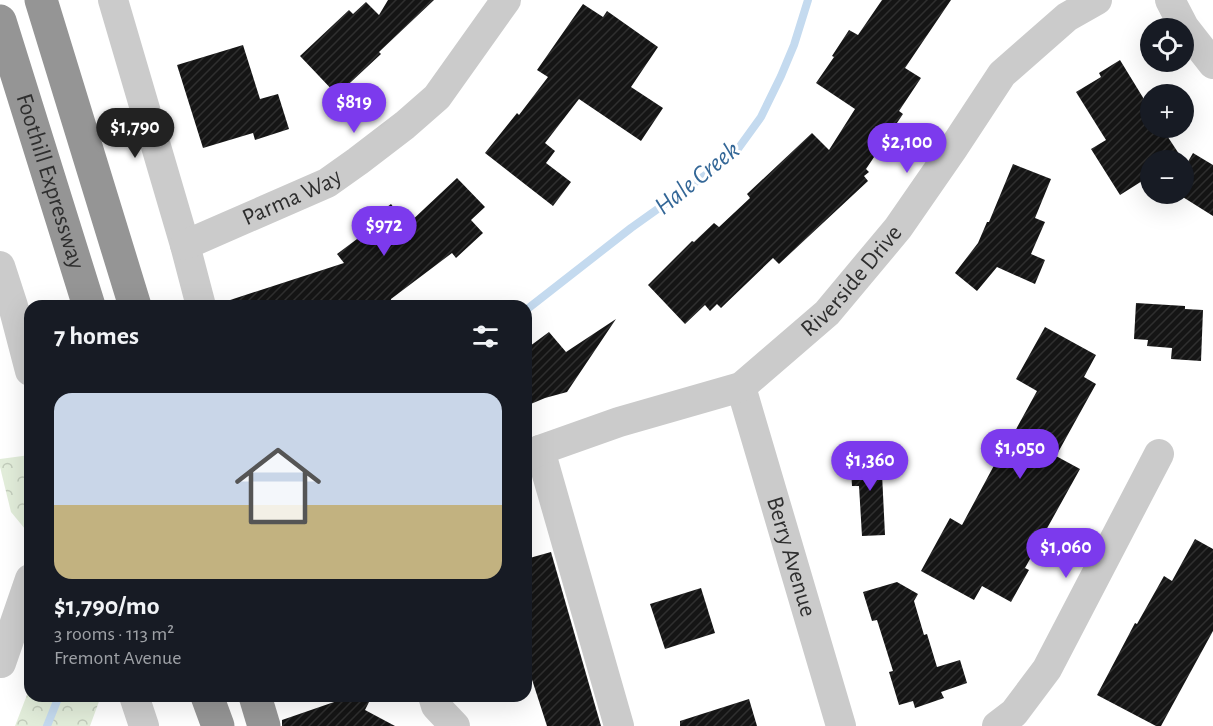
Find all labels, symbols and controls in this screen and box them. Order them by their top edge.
map controls [1140,18,1194,204]
button: locate [1140,18,1194,72]
pin: $819 [318,83,390,134]
button: + [1140,84,1194,138]
street label: Foothill Expressway [11,91,89,272]
text: $819 [336,92,372,112]
pin: $1,790 [86,108,184,159]
text: $1,790 [110,117,160,137]
pin: $2,100 [858,123,956,174]
text: $2,100 [881,132,933,152]
water label: Hale Creek [650,136,744,220]
button: − [1140,150,1194,204]
street label: Parma Way [239,165,346,230]
pin: $972 [348,206,420,257]
text: $972 [366,215,402,235]
street label: Riverside Drive [797,221,907,342]
icon: filters [469,320,502,353]
text: 7 homes [54,323,139,349]
pin: $1,050 [971,429,1069,480]
icon: home [224,432,332,540]
text: $1,050 [995,438,1045,458]
pin: $1,360 [821,441,919,492]
text: $1,360 [845,450,895,470]
street label: Berry Avenue [762,494,820,620]
pin: $1,060 [1017,528,1115,579]
text: $1,060 [1040,537,1092,557]
text: $1,790/mo [54,593,160,619]
text: 3 rooms · 113 m² [54,624,174,644]
text: Fremont Avenue [54,648,182,668]

